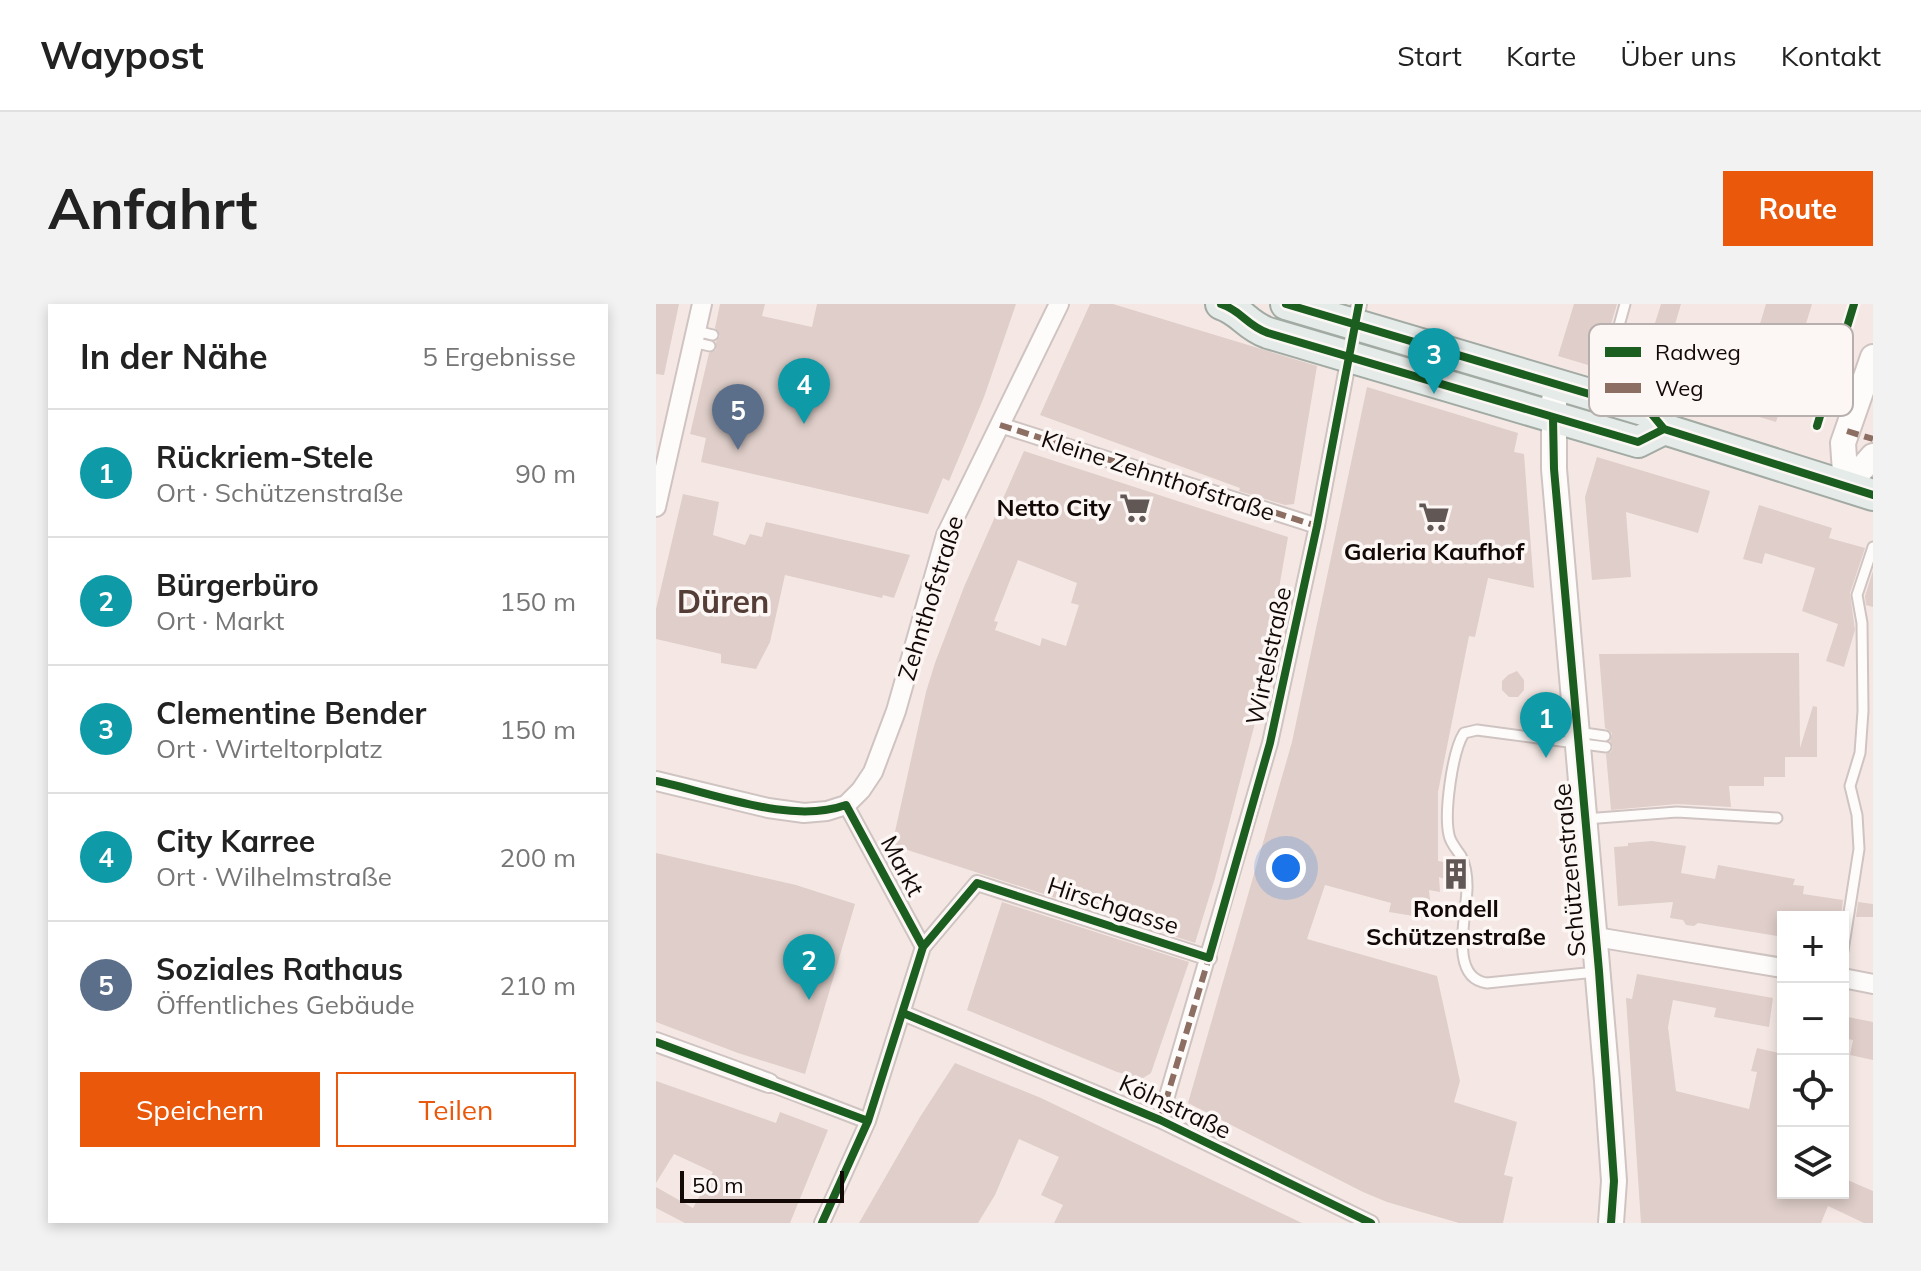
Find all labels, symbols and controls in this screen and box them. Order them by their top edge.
text: Waypost [40,31,204,79]
text: Start [1397,38,1462,73]
text: Karte [1506,38,1576,73]
text: Über uns [1620,38,1737,73]
text: Kontakt [1781,38,1881,73]
button: Route [1723,171,1873,246]
text: Anfahrt [48,173,257,243]
legend [1589,324,1853,416]
pin: 3 [1408,328,1460,394]
text: In der Nähe [80,335,268,378]
text: Radweg [1655,338,1741,366]
text: 5 Ergebnisse [422,340,576,373]
pin: 4 [778,358,830,424]
text: Weg [1655,374,1703,402]
pin: 5 [712,384,764,450]
street label: Kleine Zehnthofstraße [1038,423,1279,527]
text: Rückriem-Stele [156,438,373,476]
text: 1 [98,457,114,490]
text: 90 m [515,457,576,490]
text: Ort · Schützenstraße [156,476,403,509]
supermarket icon: Netto City [1118,491,1152,525]
place label: Netto City [997,492,1112,522]
supermarket icon: Galeria Kaufhof [1417,500,1451,534]
street label: Zehnthofstraße [891,512,969,684]
place label: Galeria Kaufhof [1344,536,1525,566]
text: Bürgerbüro [156,566,319,604]
district label: Düren [677,581,769,621]
street label: Wirtelstraße [1239,584,1297,728]
text: 2 [98,585,114,618]
text: 150 m [500,585,576,618]
text: Ort · Markt [156,604,284,637]
pin: 1 [1520,692,1572,758]
text: Clementine Bender [156,694,426,732]
text: 3 [98,713,114,746]
text: 150 m [500,713,576,746]
text: Ort · Wirteltorplatz [156,732,383,765]
street label: Schützenstraße [1546,782,1592,958]
text: City Karree [156,822,315,860]
street label: Markt [875,830,931,901]
text: 4 [98,841,114,874]
text: 200 m [500,841,576,874]
your location [1266,848,1306,888]
building icon: Rondell Schützenstraße [1439,857,1473,891]
text: Ort · Wilhelmstraße [156,860,392,893]
street label: Hirschgasse [1044,870,1183,940]
place label: Rondell Schützenstraße [1366,893,1546,951]
map controls [1777,911,1849,1199]
button: + [1777,911,1849,983]
pin: 2 [783,934,835,1000]
text: Soziales Rathaus [156,950,403,988]
text: 5 [98,969,114,1002]
text: 210 m [500,969,576,1002]
button: − [1777,983,1849,1055]
text: Öffentliches Gebäude [156,988,415,1021]
button: locate [1777,1055,1849,1127]
street label: Kölnstraße [1115,1067,1236,1145]
button: Speichern [80,1072,320,1147]
button: Teilen [336,1072,576,1147]
button: layers [1777,1127,1849,1199]
scale bar [680,1167,844,1203]
text: 50 m [692,1171,743,1199]

